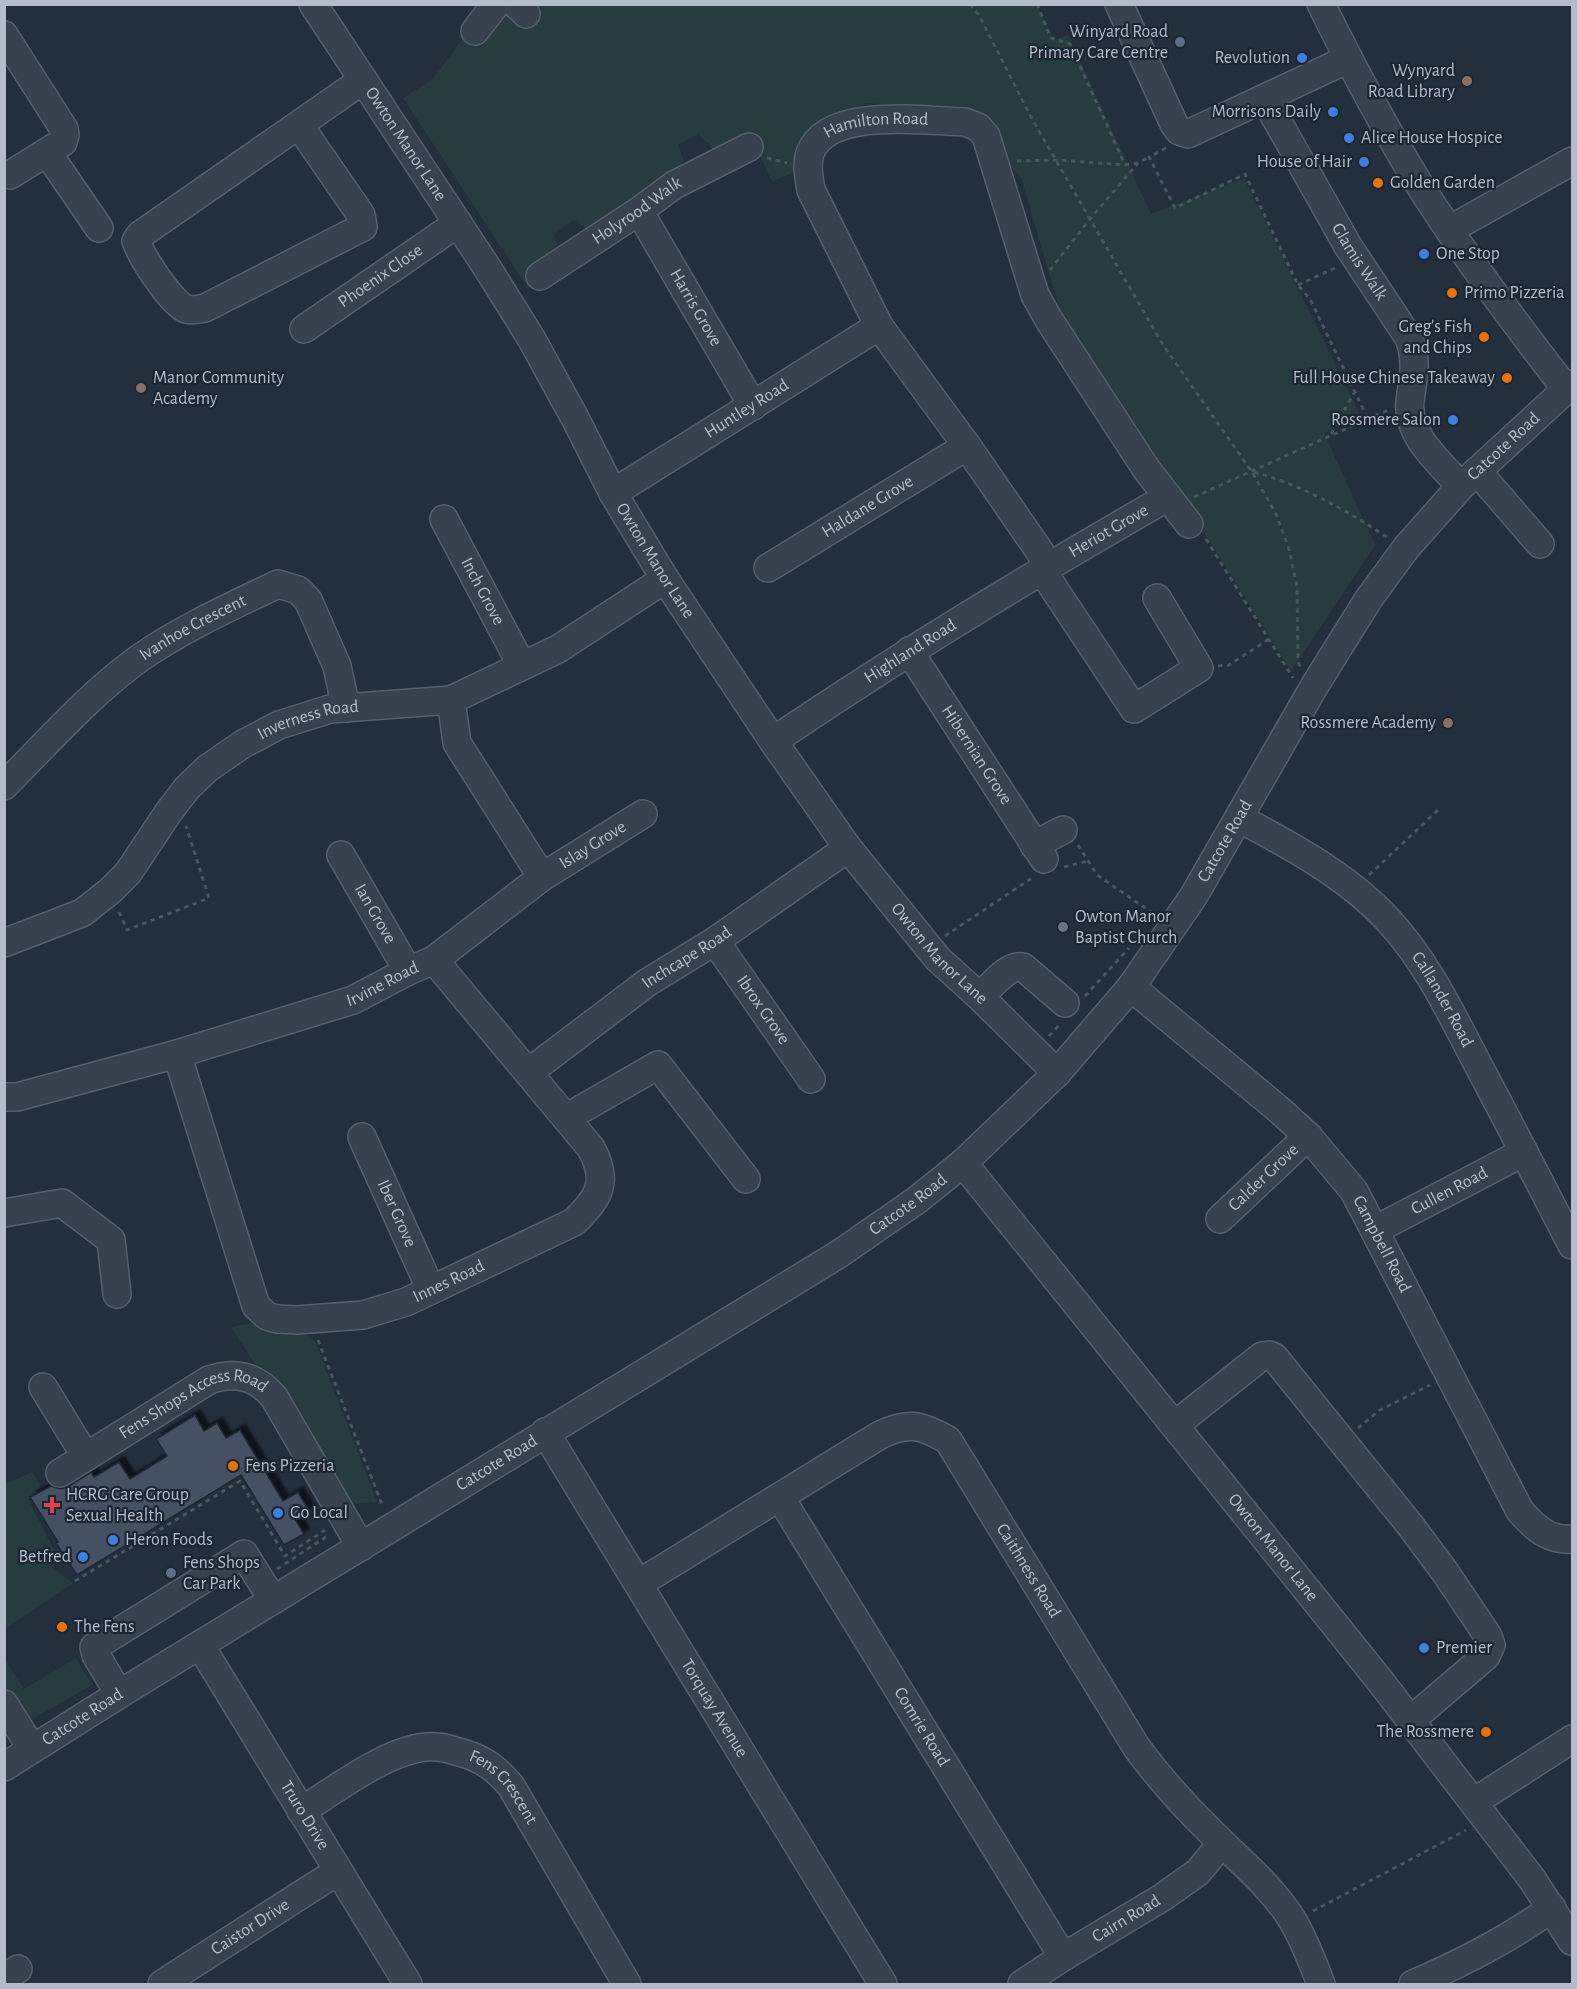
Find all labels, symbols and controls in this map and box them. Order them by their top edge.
place label: Winyard Road Primary Care Centre [1029,23,1168,62]
marker: Winyard Road Primary Care Centre [1173,35,1187,49]
place label: Revolution [1214,49,1290,67]
marker: Revolution [1295,51,1309,65]
place label: Wynyard Road Library [1368,62,1455,101]
marker: Wynyard Road Library [1460,74,1474,88]
street label: Owton Manor Lane [362,84,450,204]
place label: Morrisons Daily [1212,103,1321,121]
marker: Morrisons Daily [1326,105,1340,119]
street label: Hamilton Road [821,110,929,142]
place label: Alice House Hospice [1361,129,1503,147]
marker: Alice House Hospice [1342,131,1356,145]
place label: House of Hair [1257,153,1352,171]
marker: House of Hair [1357,155,1371,169]
street label: Holyrood Walk [589,173,685,248]
place label: Golden Garden [1390,174,1495,192]
marker: Golden Garden [1371,176,1385,190]
street label: Glamis Walk [1328,220,1391,304]
street label: Phoenix Close [335,241,426,311]
place label: One Stop [1436,245,1500,263]
marker: One Stop [1417,247,1431,261]
street label: Harris Grove [666,266,725,349]
place label: Primo Pizzeria [1464,284,1565,302]
marker: Primo Pizzeria [1445,286,1459,300]
place label: Greg's Fish and Chips [1398,318,1472,357]
marker: Greg's Fish and Chips [1477,330,1491,344]
place label: Manor Community Academy [153,369,285,408]
place label: Full House Chinese Takeaway [1293,369,1495,387]
marker: Full House Chinese Takeaway [1500,371,1514,385]
street label: Huntley Road [702,376,792,442]
marker: Manor Community Academy [134,381,148,395]
street label: Catcote Road [1464,409,1544,484]
place label: Rossmere Salon [1331,411,1441,429]
marker: Rossmere Salon [1446,413,1460,427]
street label: Haldane Grove [819,472,916,542]
street label: Owton Manor Lane [612,500,698,622]
street label: Heriot Grove [1066,501,1152,561]
street label: Inch Grove [457,555,508,628]
street label: Ivanhoe Crescent [136,591,249,664]
street label: Highland Road [861,616,960,687]
street label: Inverness Road [255,698,359,744]
street label: Hibernian Grove [938,702,1015,808]
place label: Rossmere Academy [1300,714,1436,732]
marker: Rossmere Academy [1441,716,1455,730]
street label: Catcote Road [1194,797,1256,886]
street label: Islay Grove [556,818,629,873]
street label: Ian Grove [351,881,399,947]
street label: Owton Manor Lane [887,900,991,1008]
place label: Owton Manor Baptist Church [1075,908,1177,947]
marker: Owton Manor Baptist Church [1056,920,1070,934]
street label: Inchcape Road [639,923,735,992]
street label: Callander Road [1408,949,1476,1050]
street label: Irvine Road [344,959,421,1010]
street label: Ibrox Grove [733,972,793,1048]
street label: Calder Grove [1225,1141,1302,1215]
street label: Cullen Road [1408,1164,1491,1218]
street label: Catcote Road [866,1170,951,1239]
street label: Iber Grove [374,1177,419,1250]
street label: Campbell Road [1349,1193,1414,1296]
street label: Innes Road [410,1257,487,1306]
street label: Fens Shops Access Road [116,1367,271,1443]
street label: Catcote Road [453,1432,541,1495]
place label: Fens Pizzeria [245,1457,334,1475]
marker: Fens Pizzeria [226,1459,240,1473]
place label: HCRG Care Group Sexual Health [66,1486,189,1525]
street label: Owton Manor Lane [1224,1491,1321,1605]
marker: HCRG Care Group Sexual Health [43,1496,61,1514]
place label: Go Local [290,1504,348,1522]
marker: Go Local [271,1506,285,1520]
street label: Caithness Road [993,1521,1064,1621]
place label: Heron Foods [125,1531,213,1549]
marker: Heron Foods [106,1533,120,1547]
place label: Betfred [19,1548,71,1566]
marker: Betfred [76,1550,90,1564]
place label: Fens Shops Car Park [183,1554,260,1593]
marker: Fens Shops Car Park [164,1566,178,1580]
place label: The Fens [74,1618,135,1636]
marker: The Fens [55,1620,69,1634]
place label: Premier [1436,1639,1492,1657]
marker: Premier [1417,1641,1431,1655]
street label: Torquay Avenue [677,1656,751,1761]
street label: Comrie Road [890,1684,953,1770]
street label: Catcote Road [39,1685,126,1749]
place label: The Rossmere [1376,1723,1474,1741]
marker: The Rossmere [1479,1725,1493,1739]
street label: Fens Crescent [467,1747,541,1828]
street label: Truro Drive [277,1778,333,1853]
street label: Cairn Road [1089,1892,1164,1946]
street label: Caistor Drive [208,1896,293,1959]

